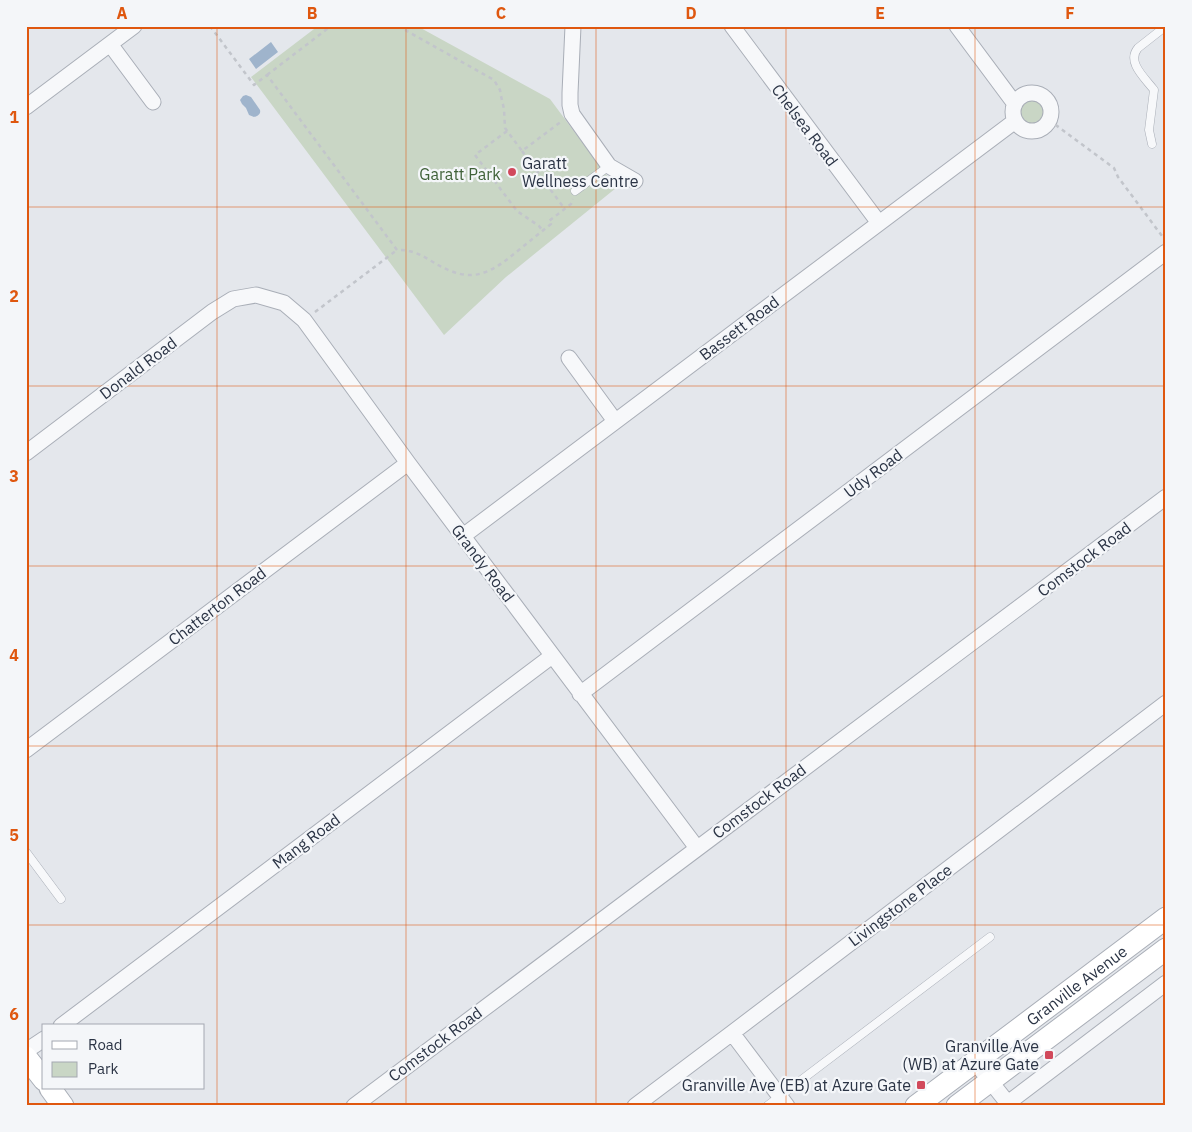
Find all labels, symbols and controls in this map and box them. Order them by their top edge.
text: A [117,3,128,23]
text: B [307,3,318,23]
text: C [496,3,506,23]
text: D [685,3,697,23]
text: E [875,3,885,23]
text: F [1065,3,1075,23]
street label: Chelsea Road [768,80,842,170]
text: 1 [9,107,19,127]
place label: Garatt Wellness Centre [522,153,639,191]
park label: Garatt Park [419,164,501,184]
marker: Garatt Wellness Centre [506,166,518,178]
text: 2 [9,286,19,306]
street label: Bassett Road [695,291,783,365]
street label: Donald Road [95,332,181,404]
street label: Udy Road [840,444,906,502]
text: 3 [9,466,19,486]
street label: Comstock Road [1033,517,1135,601]
street label: Grandy Road [447,520,519,606]
street label: Chatterton Road [164,563,270,649]
text: 4 [9,645,19,665]
street label: Comstock Road [708,759,810,843]
street label: Mang Road [268,809,344,873]
text: 5 [9,825,19,845]
street label: Livingstone Place [844,859,956,950]
street label: Granville Avenue [1022,941,1131,1030]
street label: Comstock Road [384,1002,486,1086]
text: 6 [9,1004,19,1024]
legend [42,1024,205,1090]
text: Road [88,1035,123,1054]
place label: Granville Ave (WB) at Azure Gate [902,1036,1039,1074]
marker: Granville Ave (WB) at Azure Gate [1043,1049,1055,1061]
text: Park [88,1059,118,1078]
place label: Granville Ave (EB) at Azure Gate [682,1075,911,1095]
marker: Granville Ave (EB) at Azure Gate [915,1079,927,1091]

